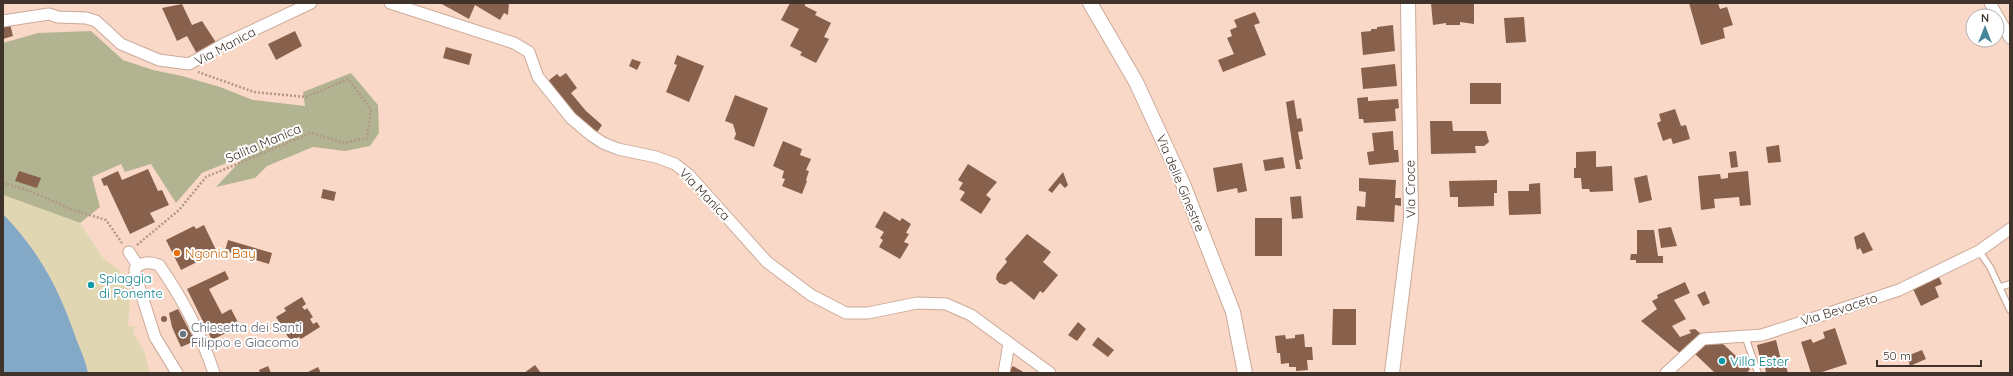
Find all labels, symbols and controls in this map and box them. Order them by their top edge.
north arrow [1965,8,2005,48]
text: N [1981,11,1989,25]
street label: Via Manica [192,23,258,69]
street label: Salita Manica [223,120,303,166]
street label: Via delle Ginestre [1153,132,1209,234]
street label: Via Croce [1401,160,1419,218]
street label: Via Manica [676,165,734,223]
place label: Ngonia Bay [185,245,256,261]
marker: Ngonia Bay [172,248,182,258]
place label: Spiaggia di Ponente [99,270,163,301]
marker: Spiaggia di Ponente [86,280,96,290]
street label: Via Bevaceto [1799,289,1879,329]
place label: Chiesetta dei Santi Filippo e Giacomo [191,319,302,350]
marker: Chiesetta dei Santi Filippo e Giacomo [178,329,188,339]
scale bar [1877,342,1981,368]
text: 50 m [1883,348,1911,363]
place label: Villa Ester [1730,353,1789,369]
marker: Villa Ester [1717,356,1727,366]

